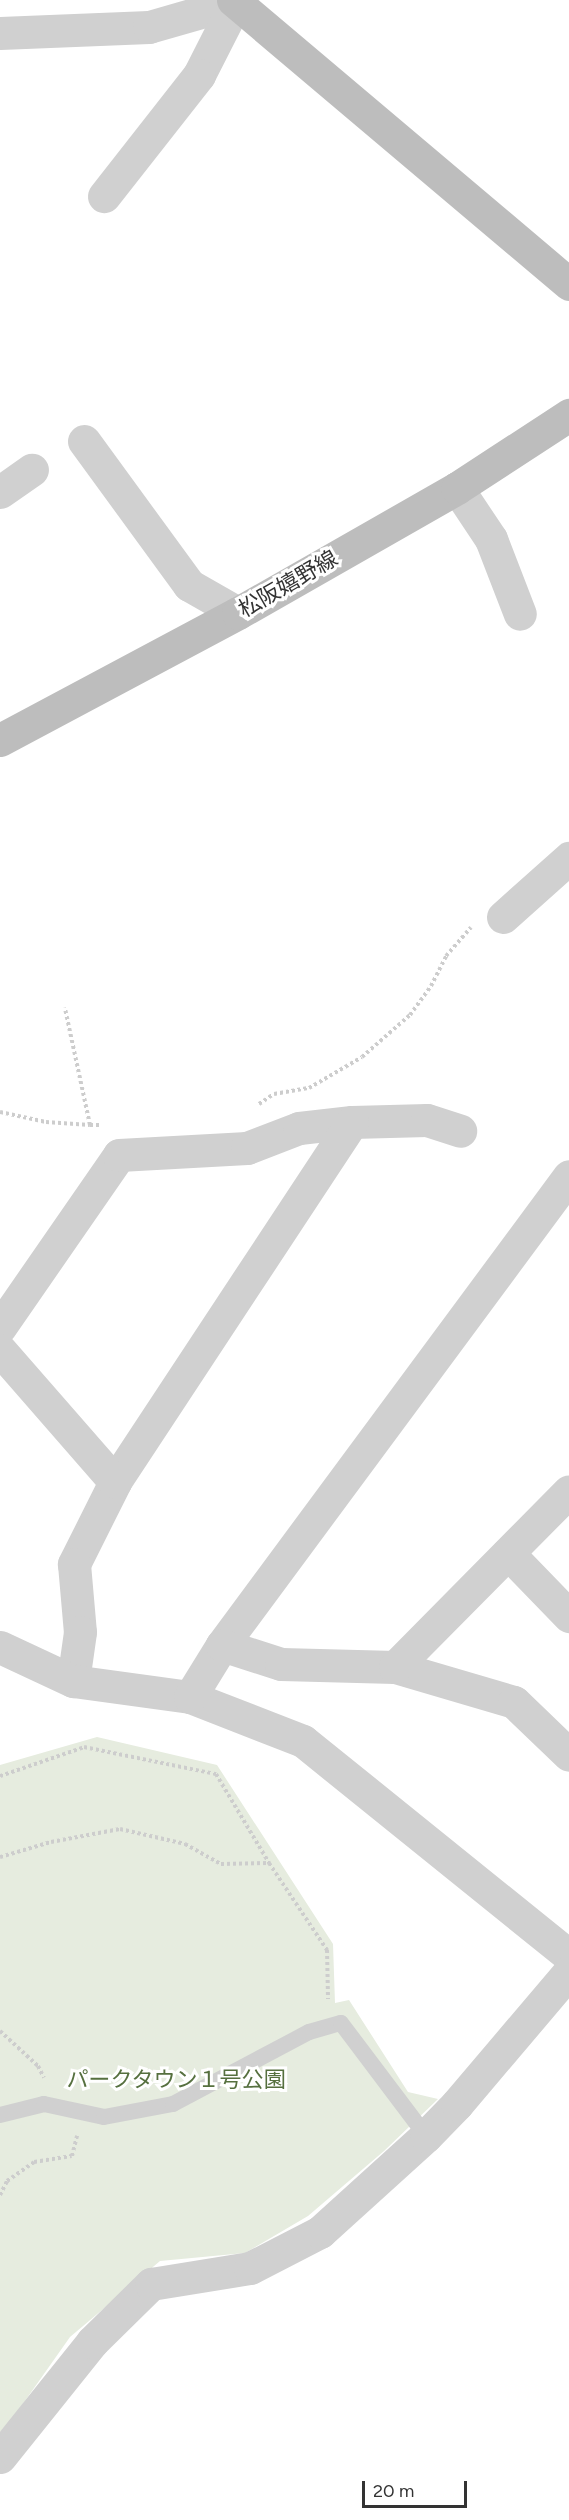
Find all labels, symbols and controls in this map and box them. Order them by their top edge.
street label: 松阪嬉野線 [234,545,342,623]
park label: パークタウン１号公園 [66,2067,286,2093]
scale bar [365,2469,470,2507]
text: 20 m [373,2480,414,2502]

